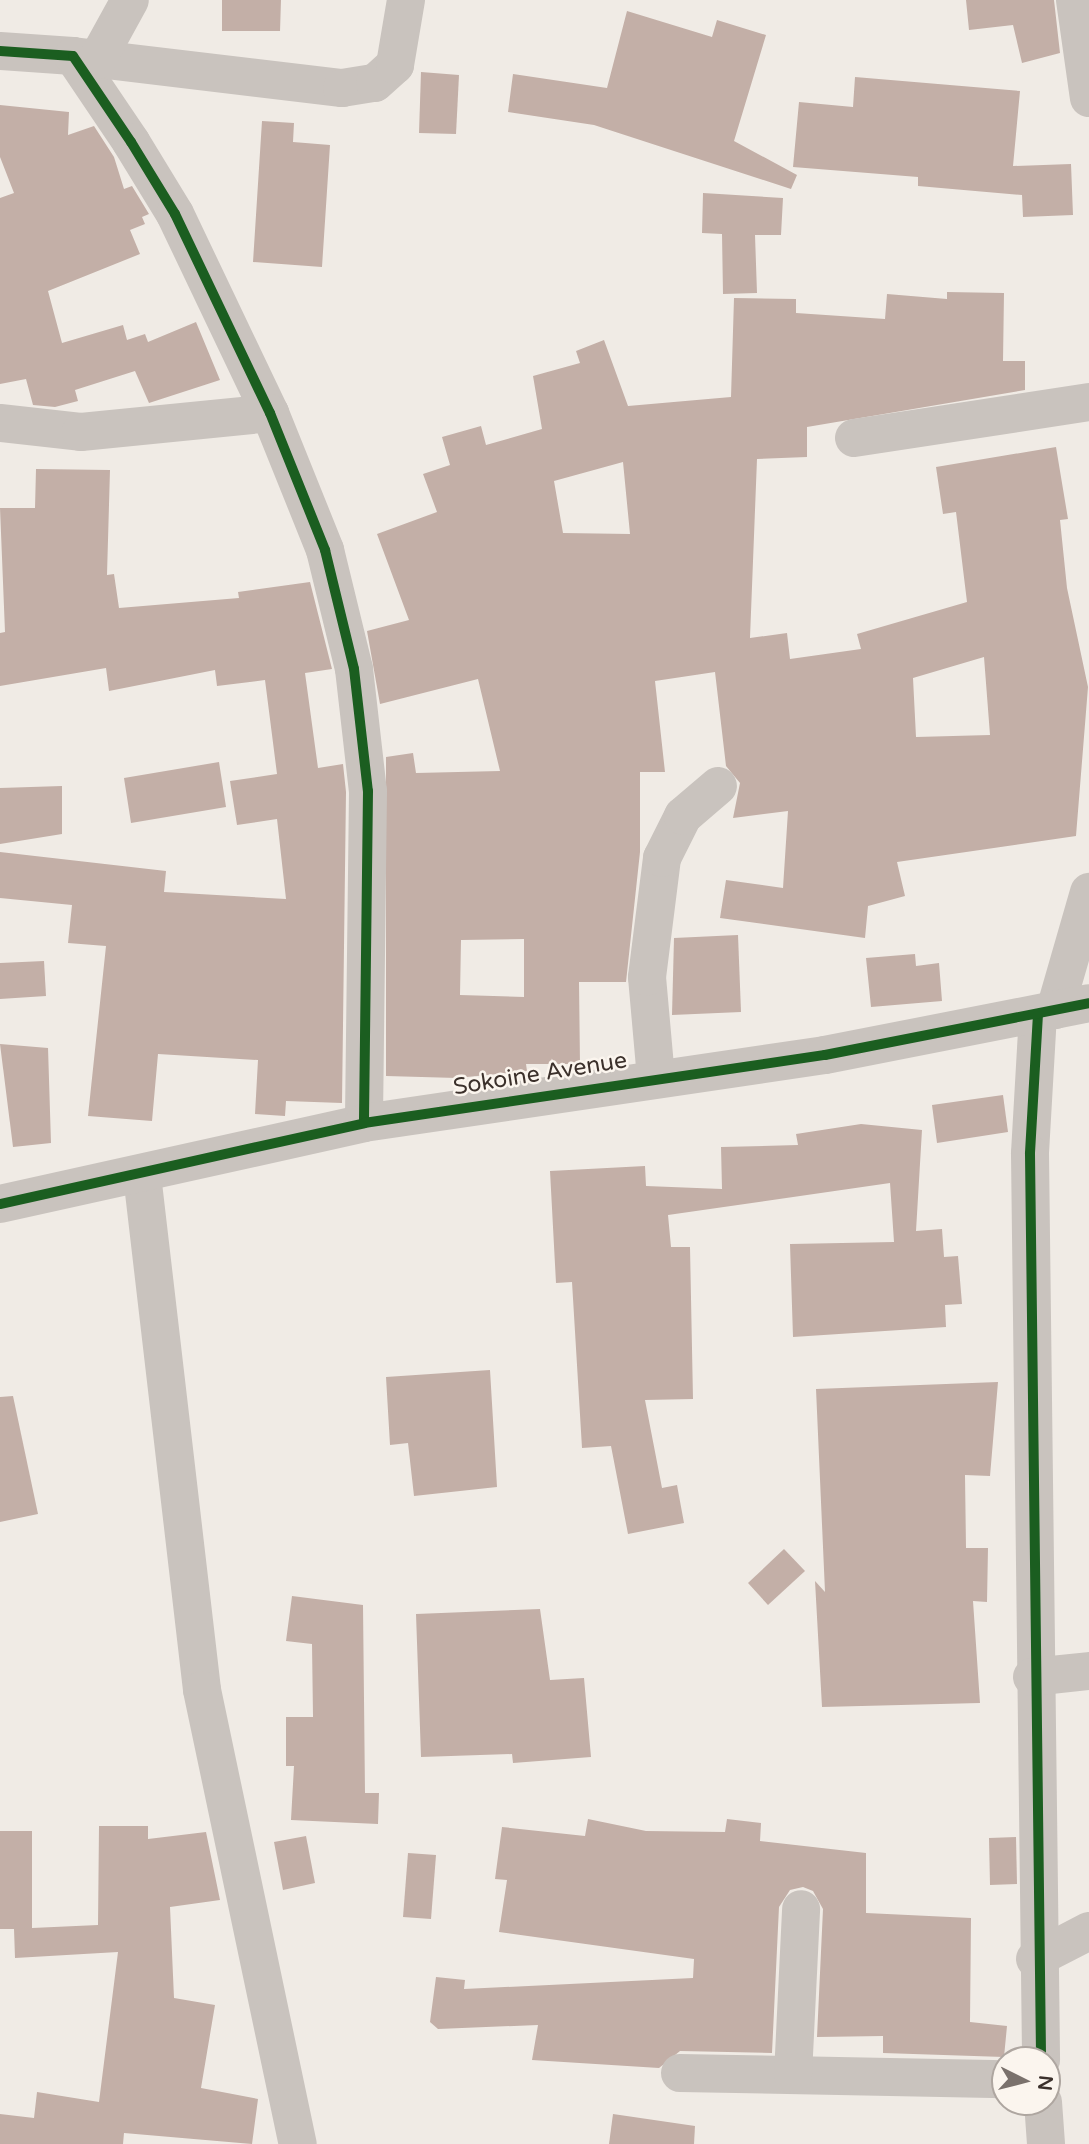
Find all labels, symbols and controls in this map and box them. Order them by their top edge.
street label: Sokoine Avenue [451,1047,629,1101]
north arrow [991,2046,1061,2116]
text: N [1033,2074,1057,2092]

